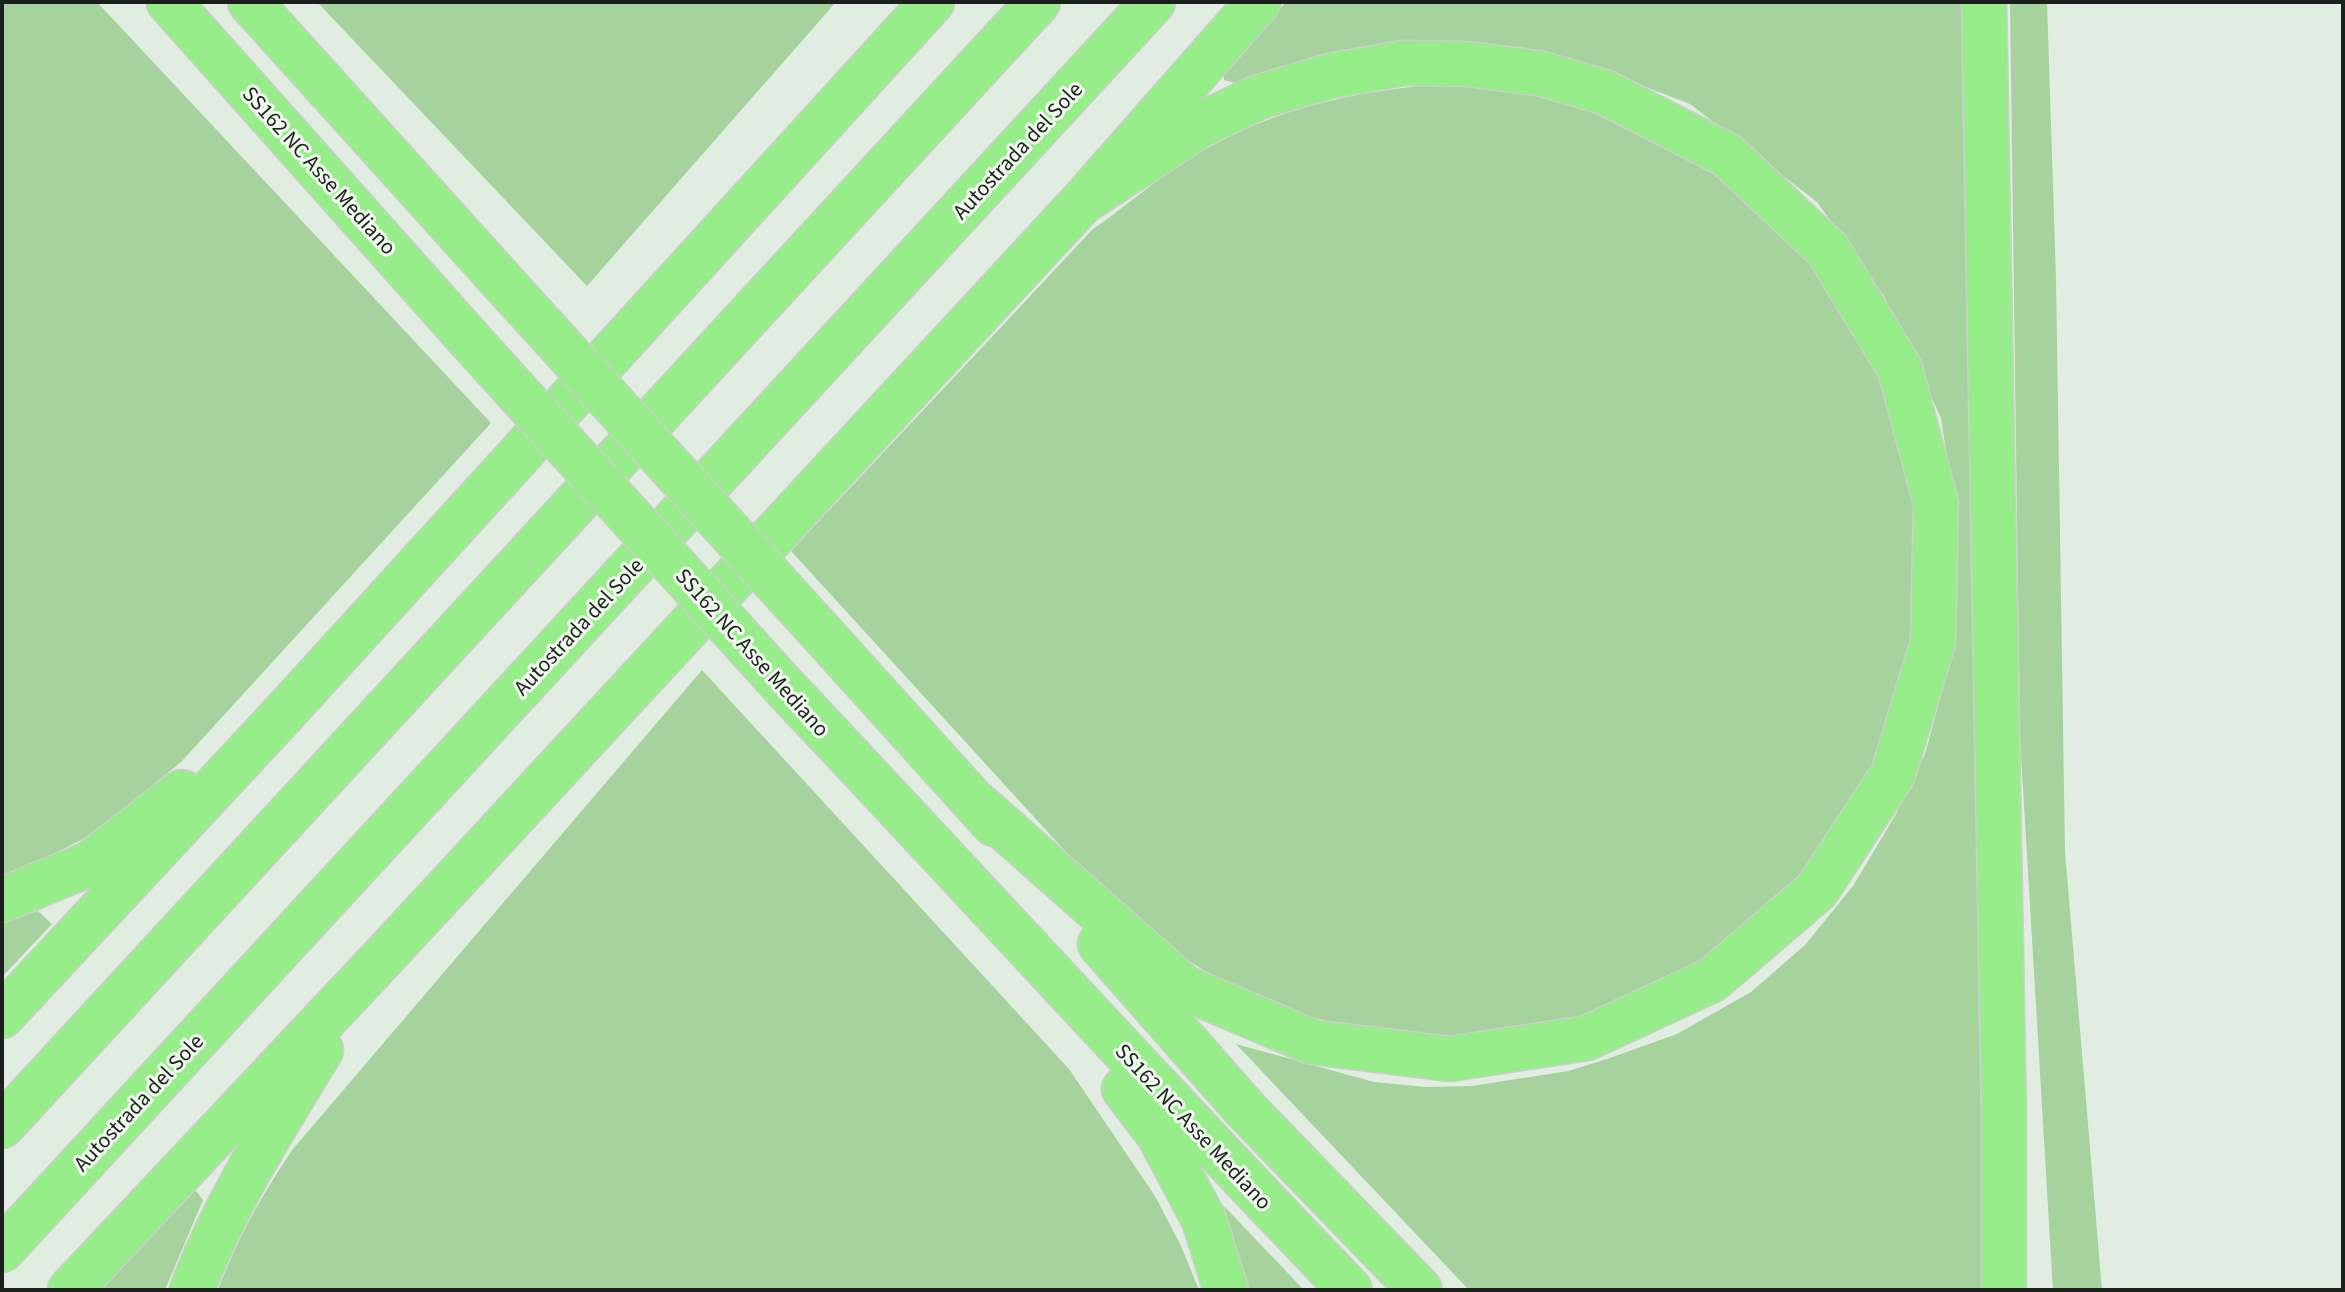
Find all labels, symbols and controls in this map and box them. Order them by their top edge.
street label: Autostrada del Sole [945,75,1090,227]
street label: SS162 NC Asse Mediano [235,79,404,262]
street label: Autostrada del Sole [506,551,651,703]
street label: SS162 NC Asse Mediano [668,561,837,744]
street label: Autostrada del Sole [66,1027,211,1179]
street label: SS162 NC Asse Mediano [1107,1036,1279,1217]

